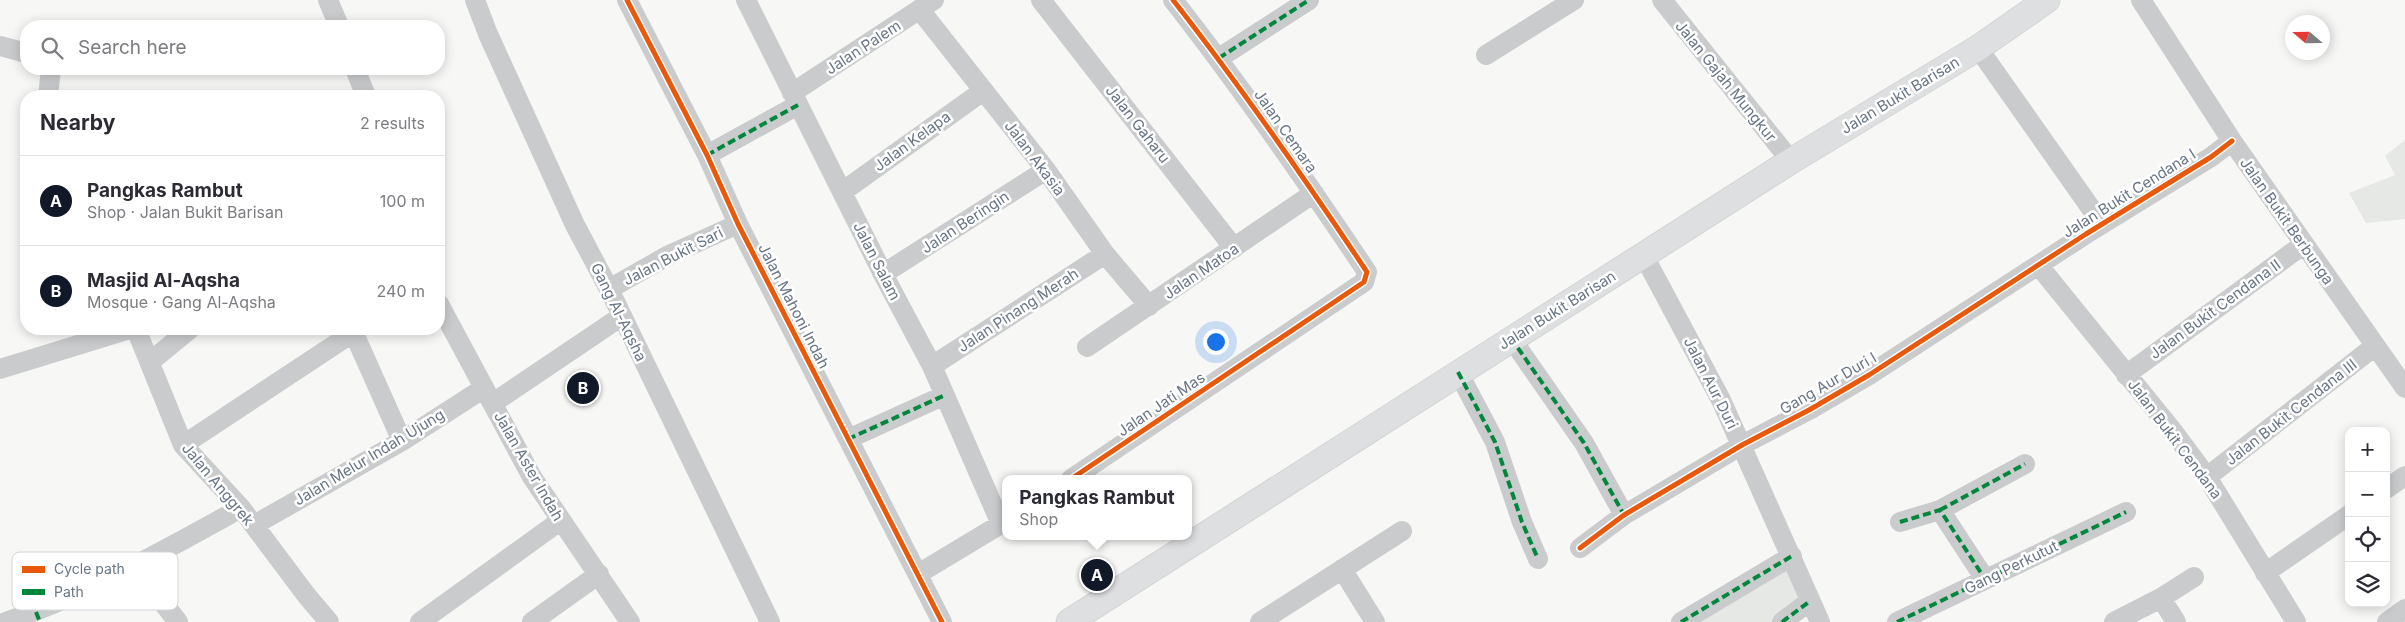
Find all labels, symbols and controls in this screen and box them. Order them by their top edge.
north arrow [2285,15,2330,60]
street label: Jalan Palem [822,16,904,78]
street label: Jalan Gajah Mungkur [1671,17,1781,146]
search box [20,20,445,75]
icon: search [38,34,66,62]
text: Search here [78,36,187,59]
street label: Jalan Bukit Barisan [1837,52,1963,138]
street label: Jalan Gaharu [1102,81,1174,167]
street label: Jalan Cemara [1250,86,1322,176]
street label: Jalan Kelapa [870,107,954,175]
text: Nearby [40,110,115,135]
text: 2 results [360,113,425,133]
street label: Jalan Akasia [1001,117,1069,199]
street label: Jalan Bukit Cendana I [2059,144,2199,242]
street label: Jalan Bukit Berbunga [2236,154,2338,288]
text: Pangkas Rambut [87,179,243,202]
street label: Jalan Beringin [918,187,1012,257]
text: A [50,191,62,211]
text: 100 m [380,191,425,211]
text: Shop · Jalan Bukit Barisan [87,202,283,222]
street label: Jalan Salam [849,219,905,303]
street label: Jalan Bukit Sari [620,223,726,289]
street label: Jalan Matoa [1160,239,1242,303]
street label: Jalan Mahoni Indah [754,240,834,372]
street label: Jalan Bukit Cendana II [2146,255,2284,363]
street label: Gang Al-Aqsha [587,260,651,364]
street label: Jalan Pinang Merah [954,264,1082,356]
street label: Jalan Bukit Barisan [1495,266,1619,354]
text: Masjid Al-Aqsha [87,269,240,292]
text: B [51,281,61,301]
text: 240 m [377,281,425,301]
text: Mosque · Gang Al-Aqsha [87,292,276,312]
your location [1203,329,1229,355]
street label: Jalan Aur Duri [1680,334,1742,432]
street label: Gang Aur Duri I [1776,348,1880,418]
street label: Jalan Bukit Cendana III [2221,355,2361,469]
street label: Jalan Jati Mas [1114,368,1209,440]
pin: B [567,369,599,407]
street label: Jalan Bukit Cendana [2124,375,2226,503]
street label: Jalan Melur Indah Ujung [290,405,448,509]
street label: Jalan Aster Indah [490,408,568,524]
map controls [2345,427,2390,607]
button: + [2345,427,2390,472]
street label: Jalan Anggrek [178,439,259,530]
button: − [2345,472,2390,517]
popup [1002,475,1192,540]
text: Pangkas Rambut [1019,486,1175,509]
text: Shop [1019,509,1058,529]
button: locate [2345,517,2390,562]
street label: Gang Perkutut [1961,536,2061,598]
legend [12,552,178,610]
pin: A [1081,556,1113,594]
text: Cycle path [54,560,125,577]
button: layers [2345,562,2390,607]
text: Path [54,583,84,600]

